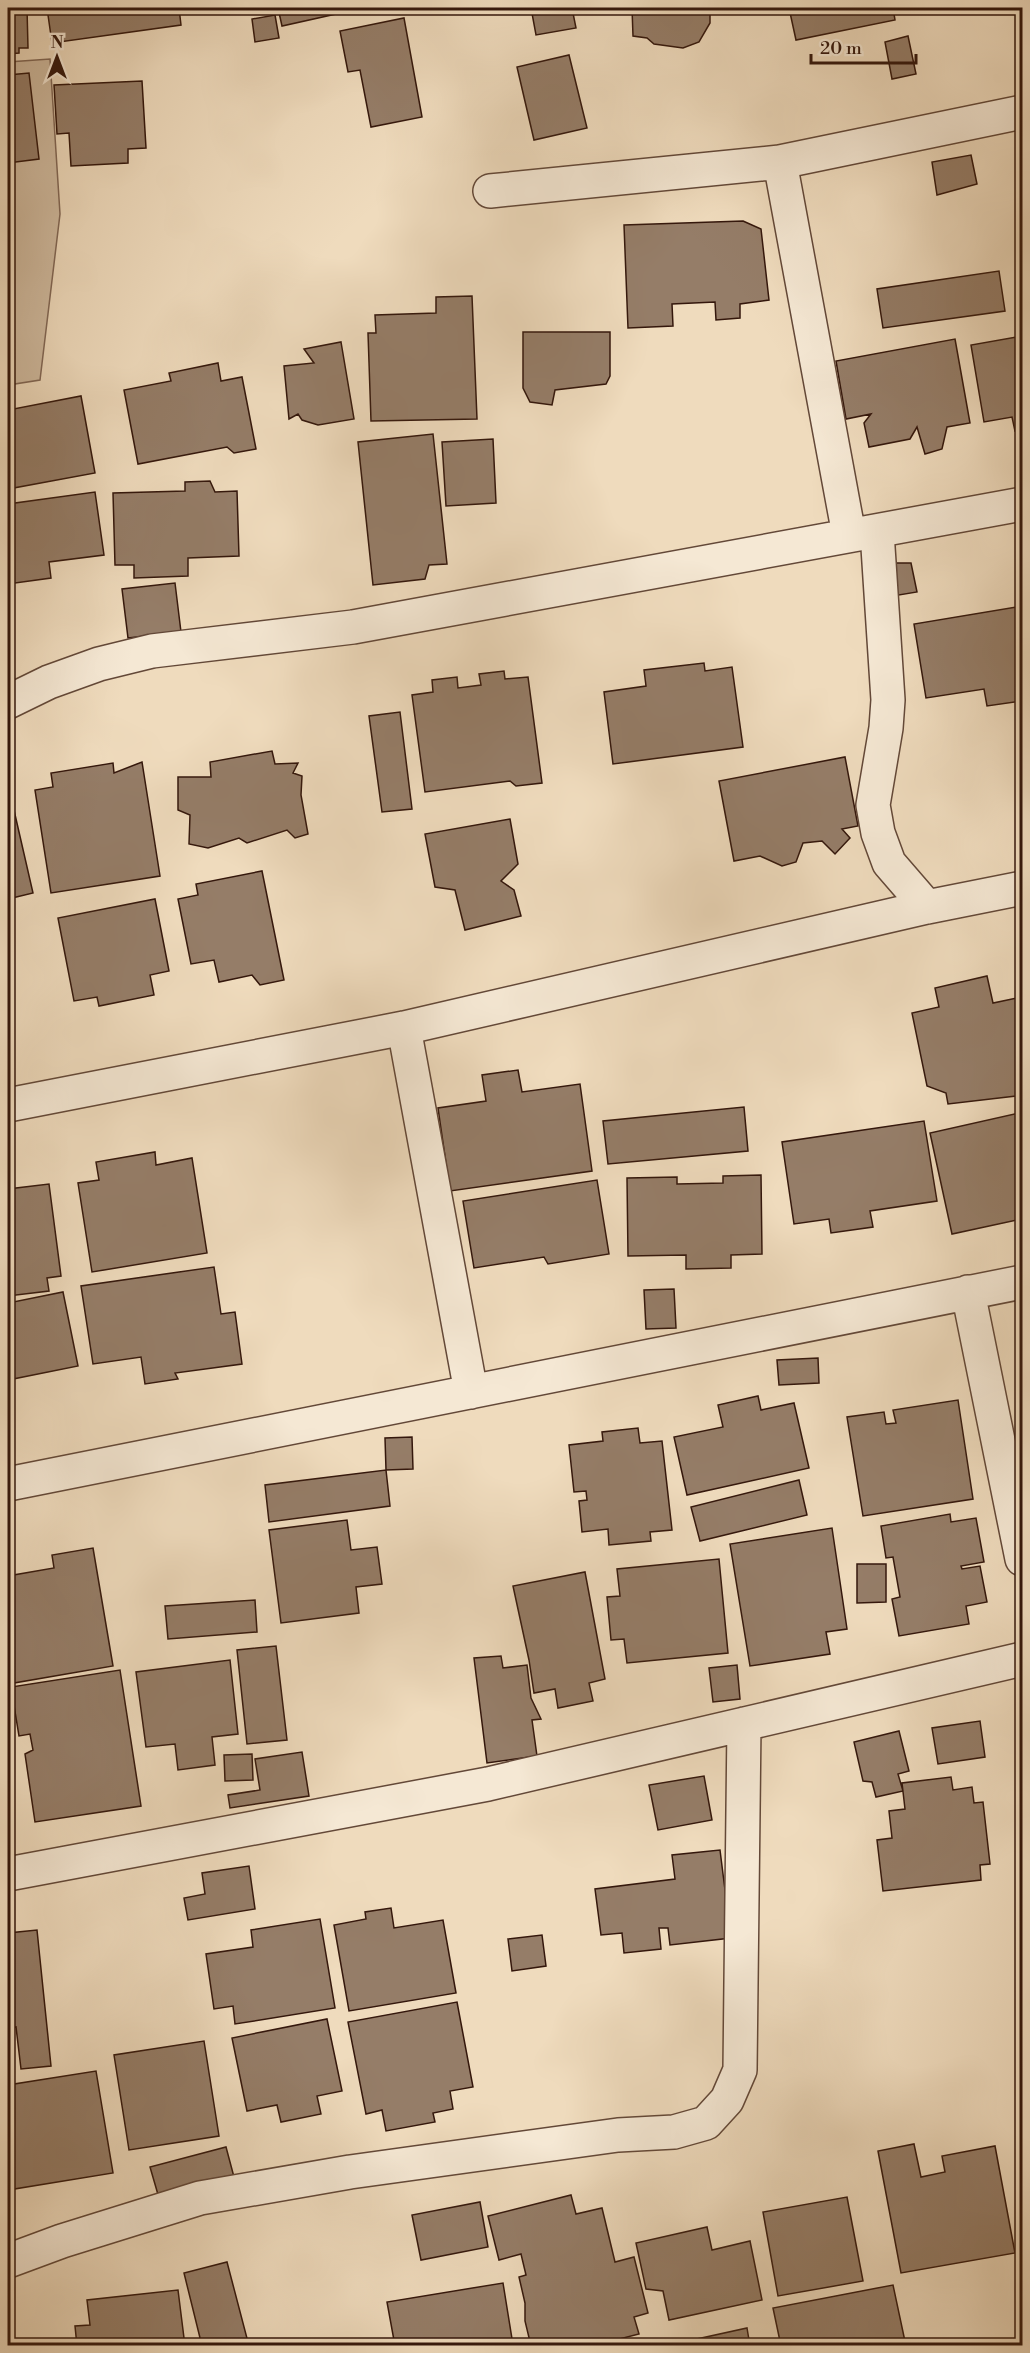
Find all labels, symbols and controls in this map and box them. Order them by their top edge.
north arrow [27,27,87,87]
scale bar [811,27,916,65]
text: N [51,33,64,53]
text: 20 m [820,37,862,60]

